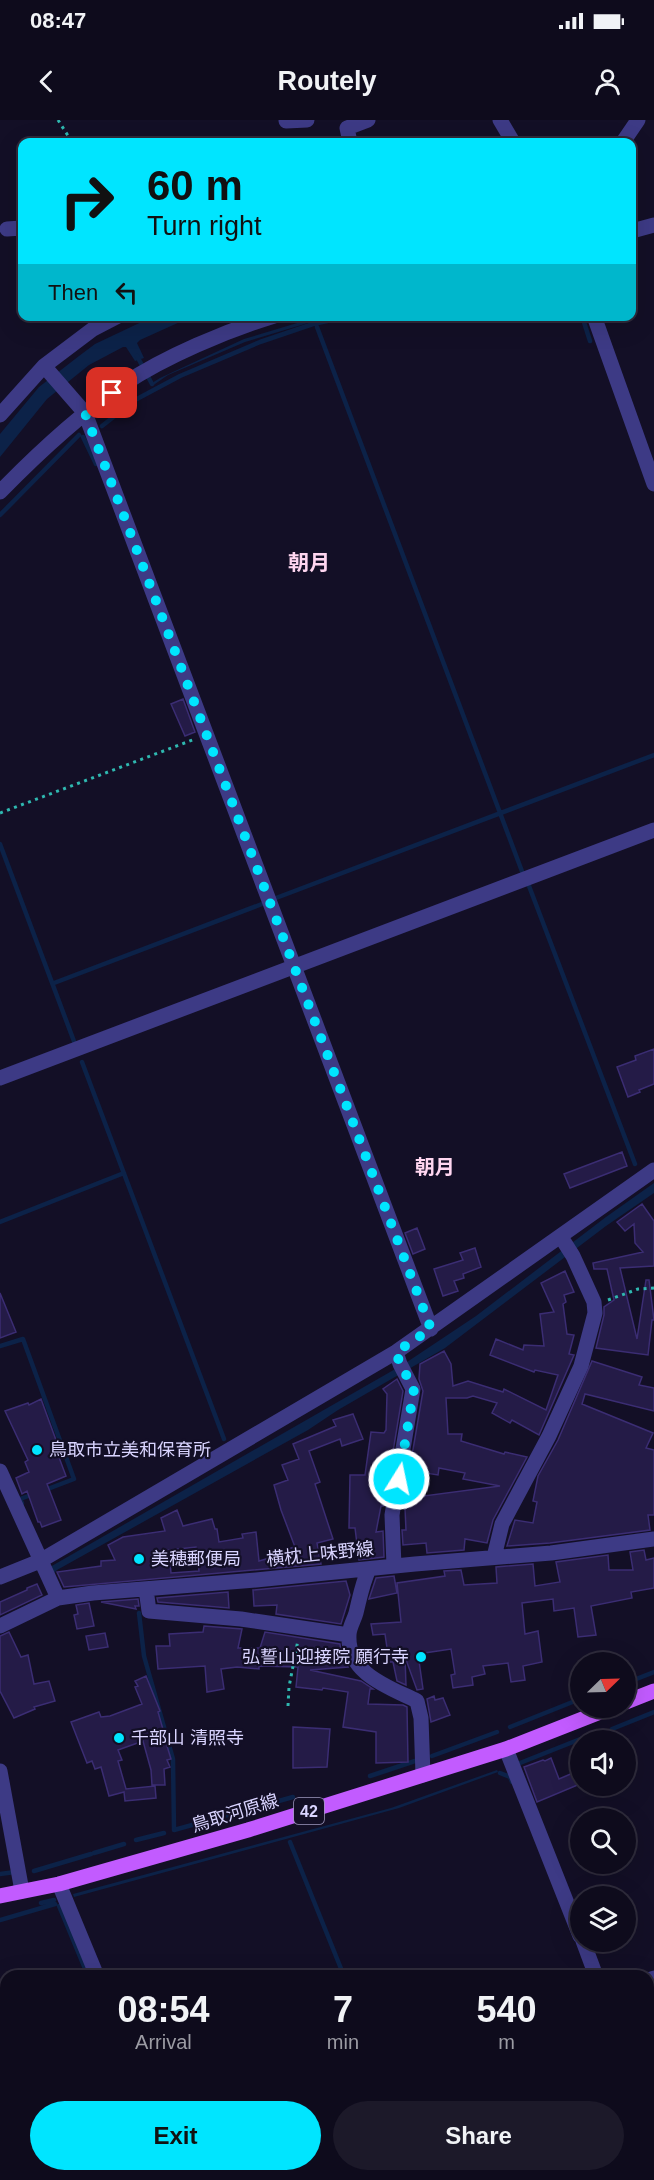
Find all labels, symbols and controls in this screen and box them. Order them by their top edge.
text: 08:47 [30,8,86,33]
icon: back [30,65,63,98]
icon: person [591,65,624,98]
text: Routely [277,66,377,96]
icon: right [48,162,126,240]
text: 60 m [147,162,243,209]
text: Turn right [147,211,262,241]
icon: left [110,276,143,309]
text: Then [48,280,98,305]
pin [86,367,137,418]
icon: arrive [95,376,128,409]
district label: 朝月 [288,551,330,574]
district label: 朝月 [415,1156,455,1178]
place label: 鳥取市立美和保育所 [49,1440,211,1460]
marker: 鳥取市立美和保育所 [30,1443,44,1457]
position arrow [367,1447,431,1511]
street label: 横枕上味野線 [265,1538,375,1570]
place label: 美穂郵便局 [151,1549,241,1569]
marker: 美穂郵便局 [132,1552,146,1566]
place label: 弘誓山迎接院 願行寺 [242,1647,409,1667]
marker: 弘誓山迎接院 願行寺 [414,1650,428,1664]
north arrow [570,1652,636,1718]
map controls [570,1652,636,1952]
place label: 千部山 清照寺 [131,1728,244,1748]
button: sound [570,1730,636,1796]
marker: 千部山 清照寺 [112,1731,126,1745]
street label: 鳥取河原線 [189,1790,281,1836]
road number: 42 [294,1798,324,1824]
button: search [570,1808,636,1874]
button: layers [570,1886,636,1952]
text: 08:54 [117,1989,209,2030]
text: 7 [333,1989,353,2030]
text: 540 [476,1989,537,2030]
text: Arrival [135,2031,192,2053]
text: min [327,2031,359,2053]
text: m [498,2031,515,2053]
button: Exit [30,2101,321,2170]
button: Share [333,2101,624,2170]

